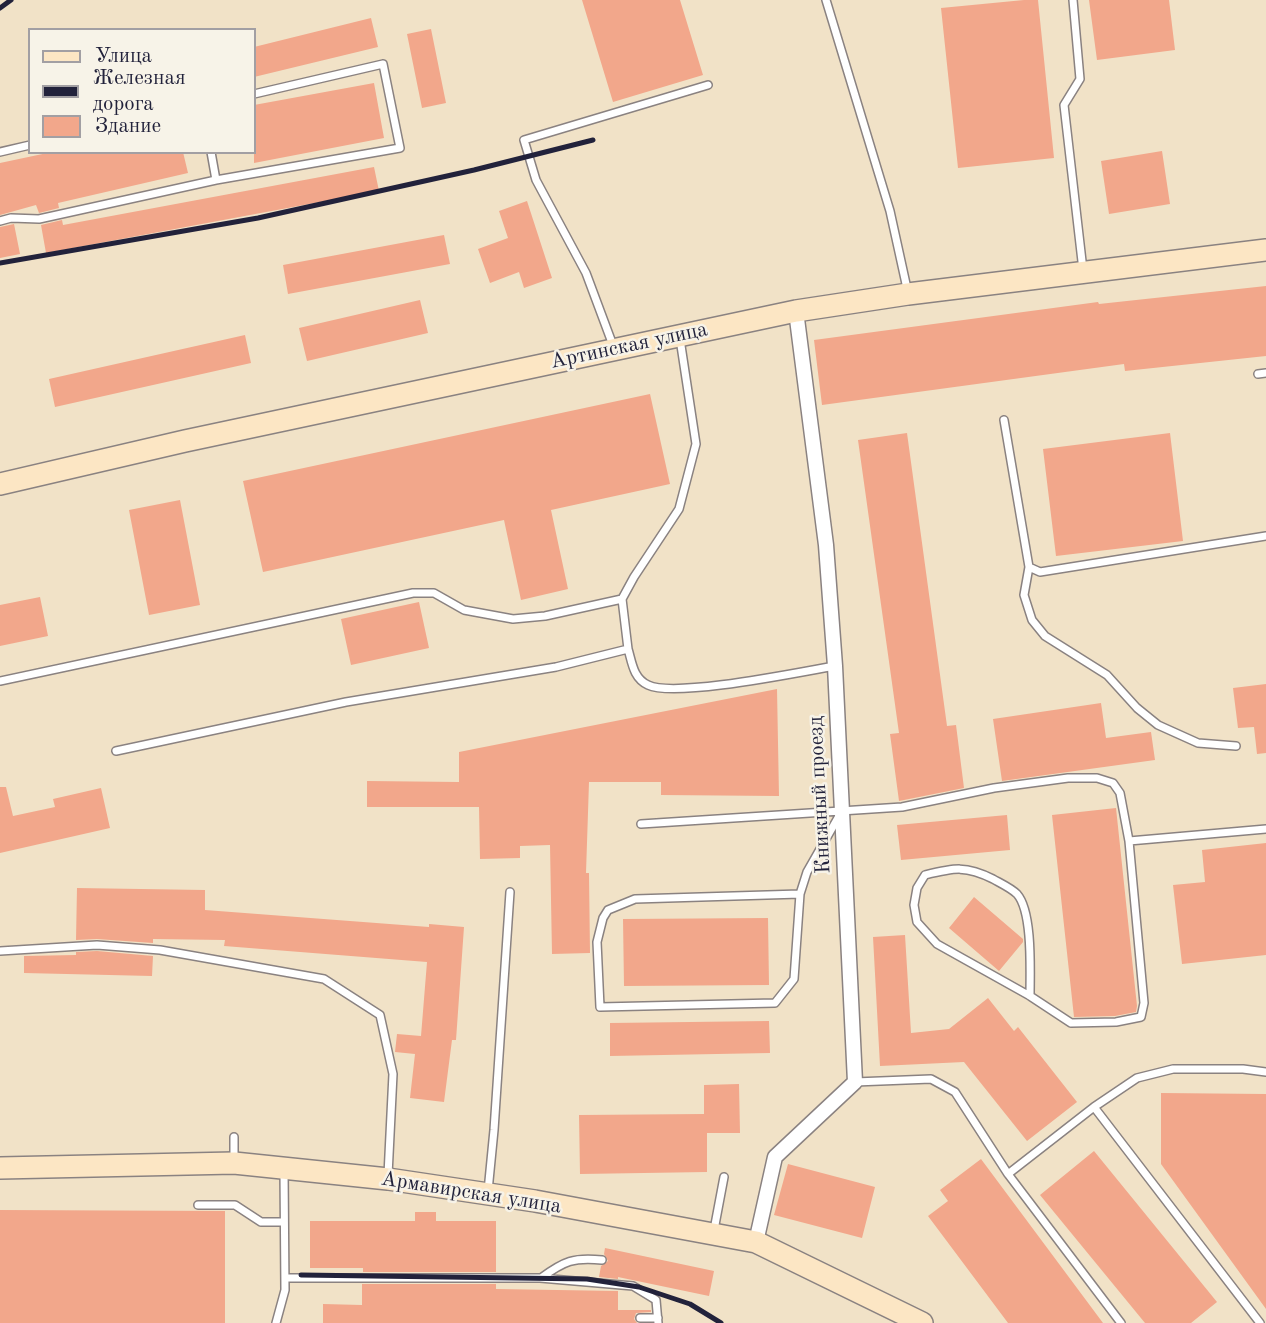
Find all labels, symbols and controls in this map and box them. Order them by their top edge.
legend [28,28,256,154]
text: Улица [95,46,152,67]
text: Железная дорога [93,68,186,115]
text: Здание [95,116,161,137]
street label: Артинская улица [548,317,710,375]
street label: Книжный проезд [803,716,837,874]
street label: Армавирская улица [379,1166,563,1220]

